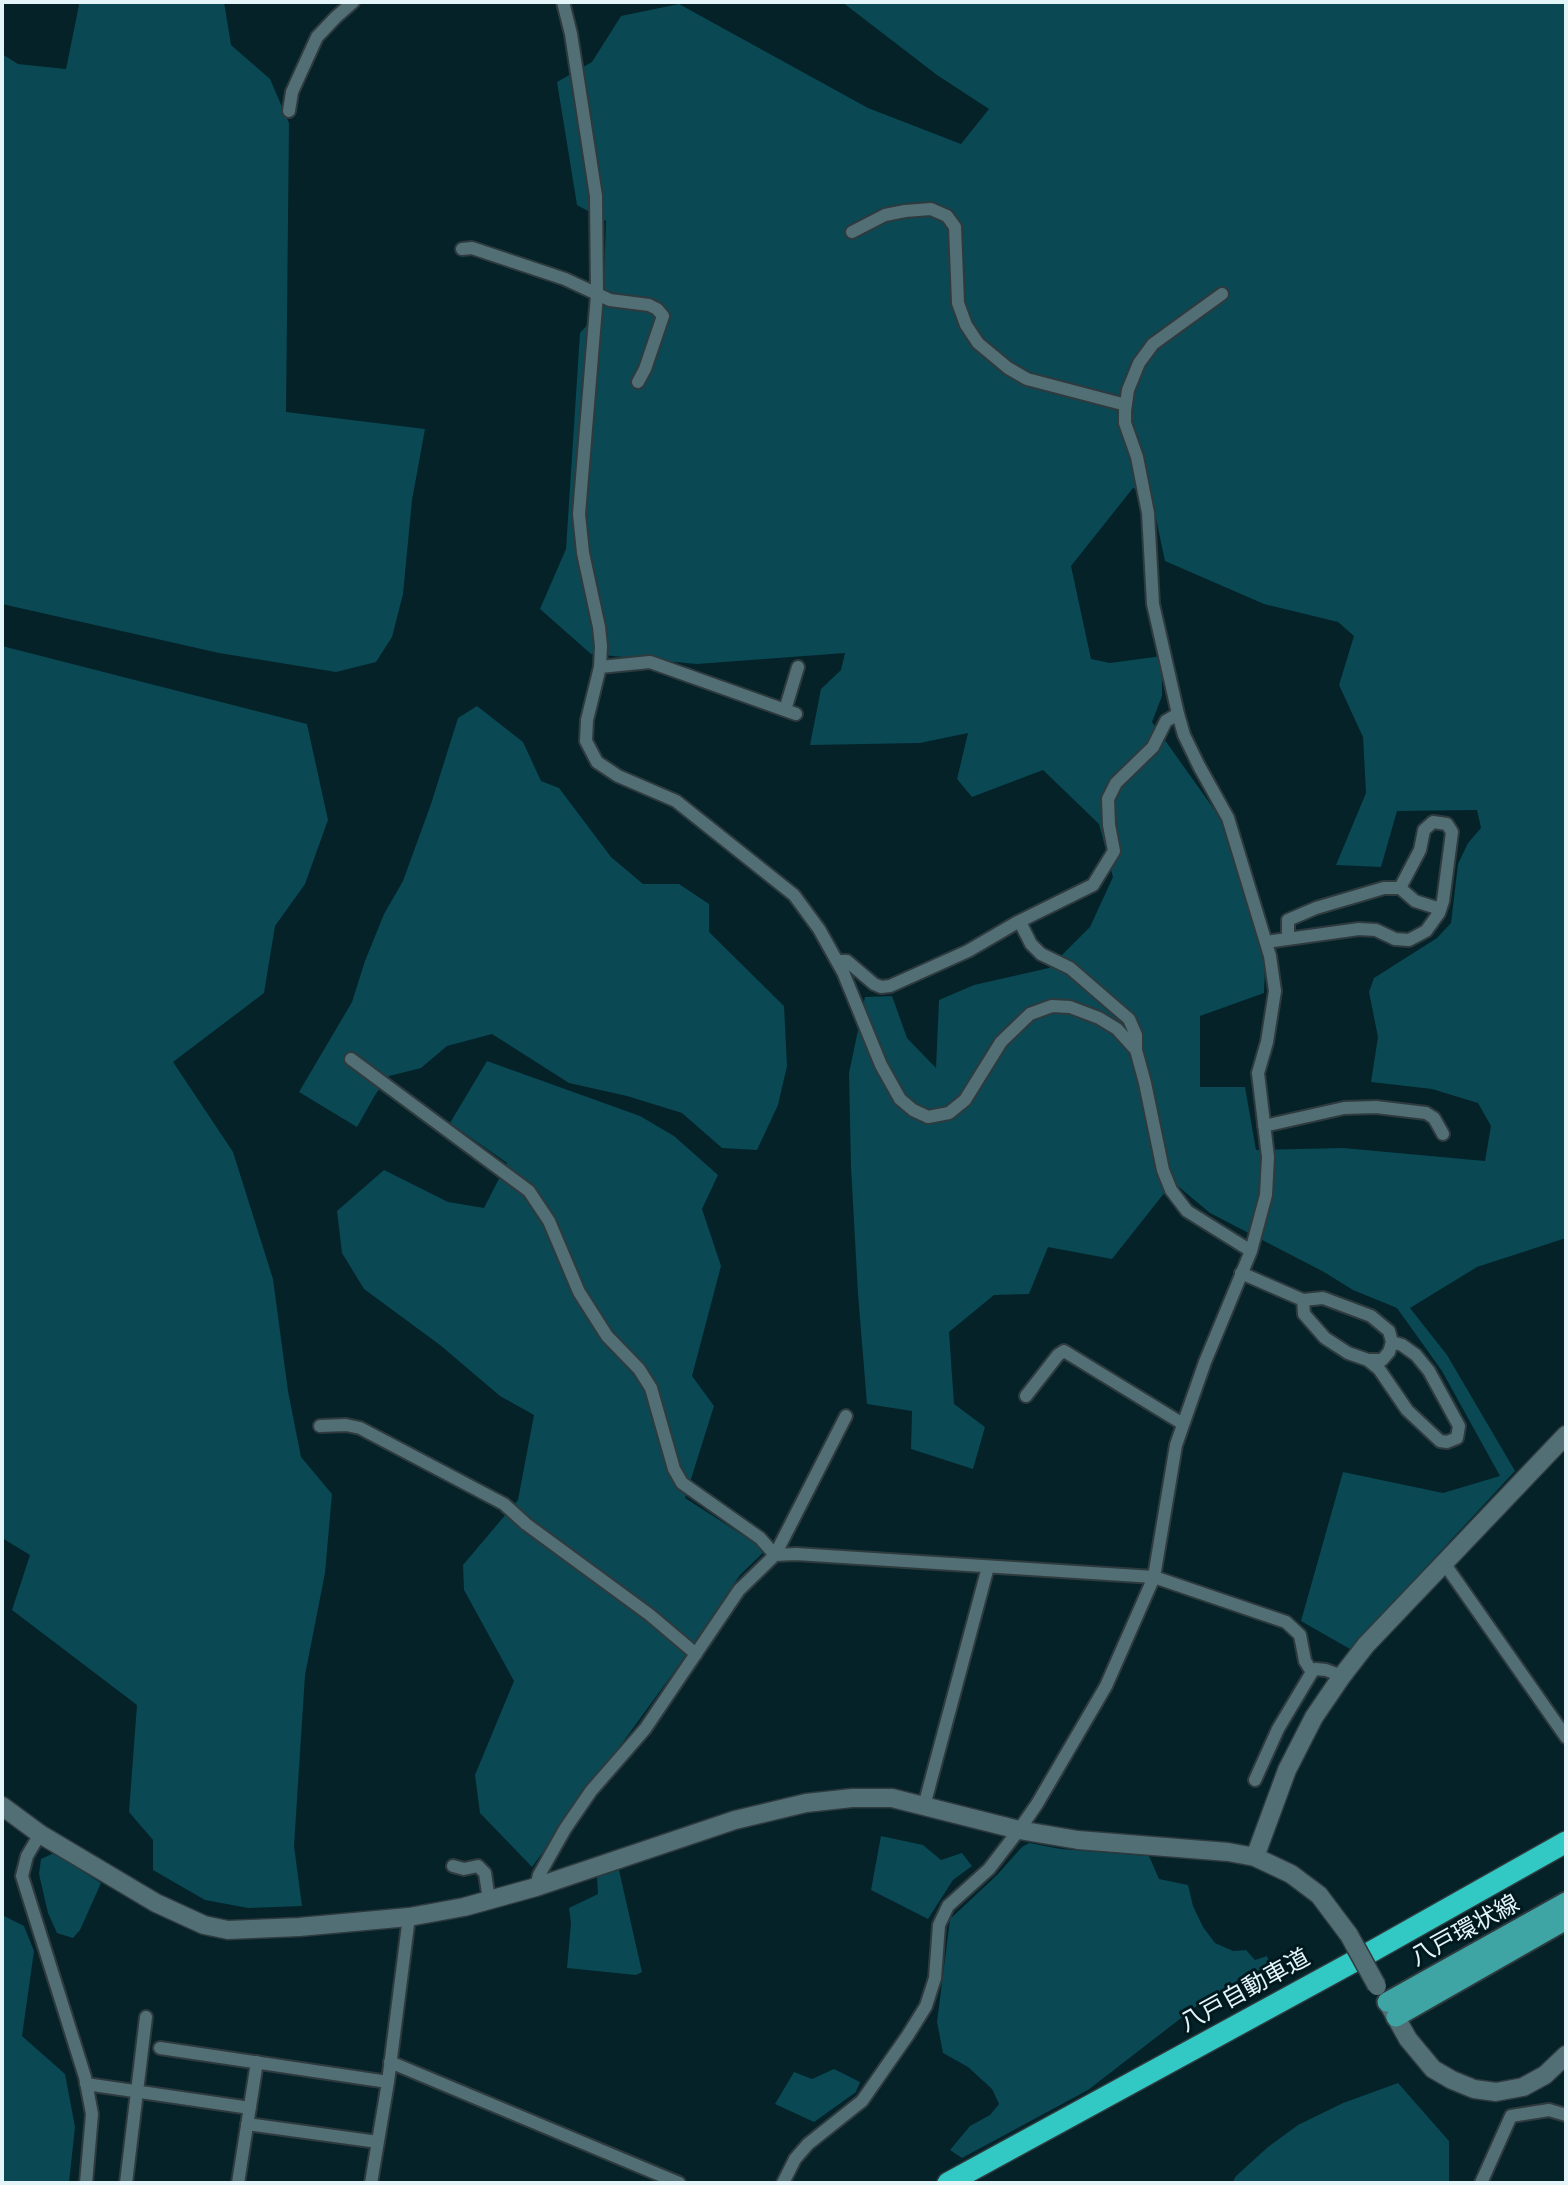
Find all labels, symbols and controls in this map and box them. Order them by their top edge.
street label: 八戸環状線 [1406,1889,1524,1973]
street label: 八戸自動車道 [1175,1943,1315,2039]

